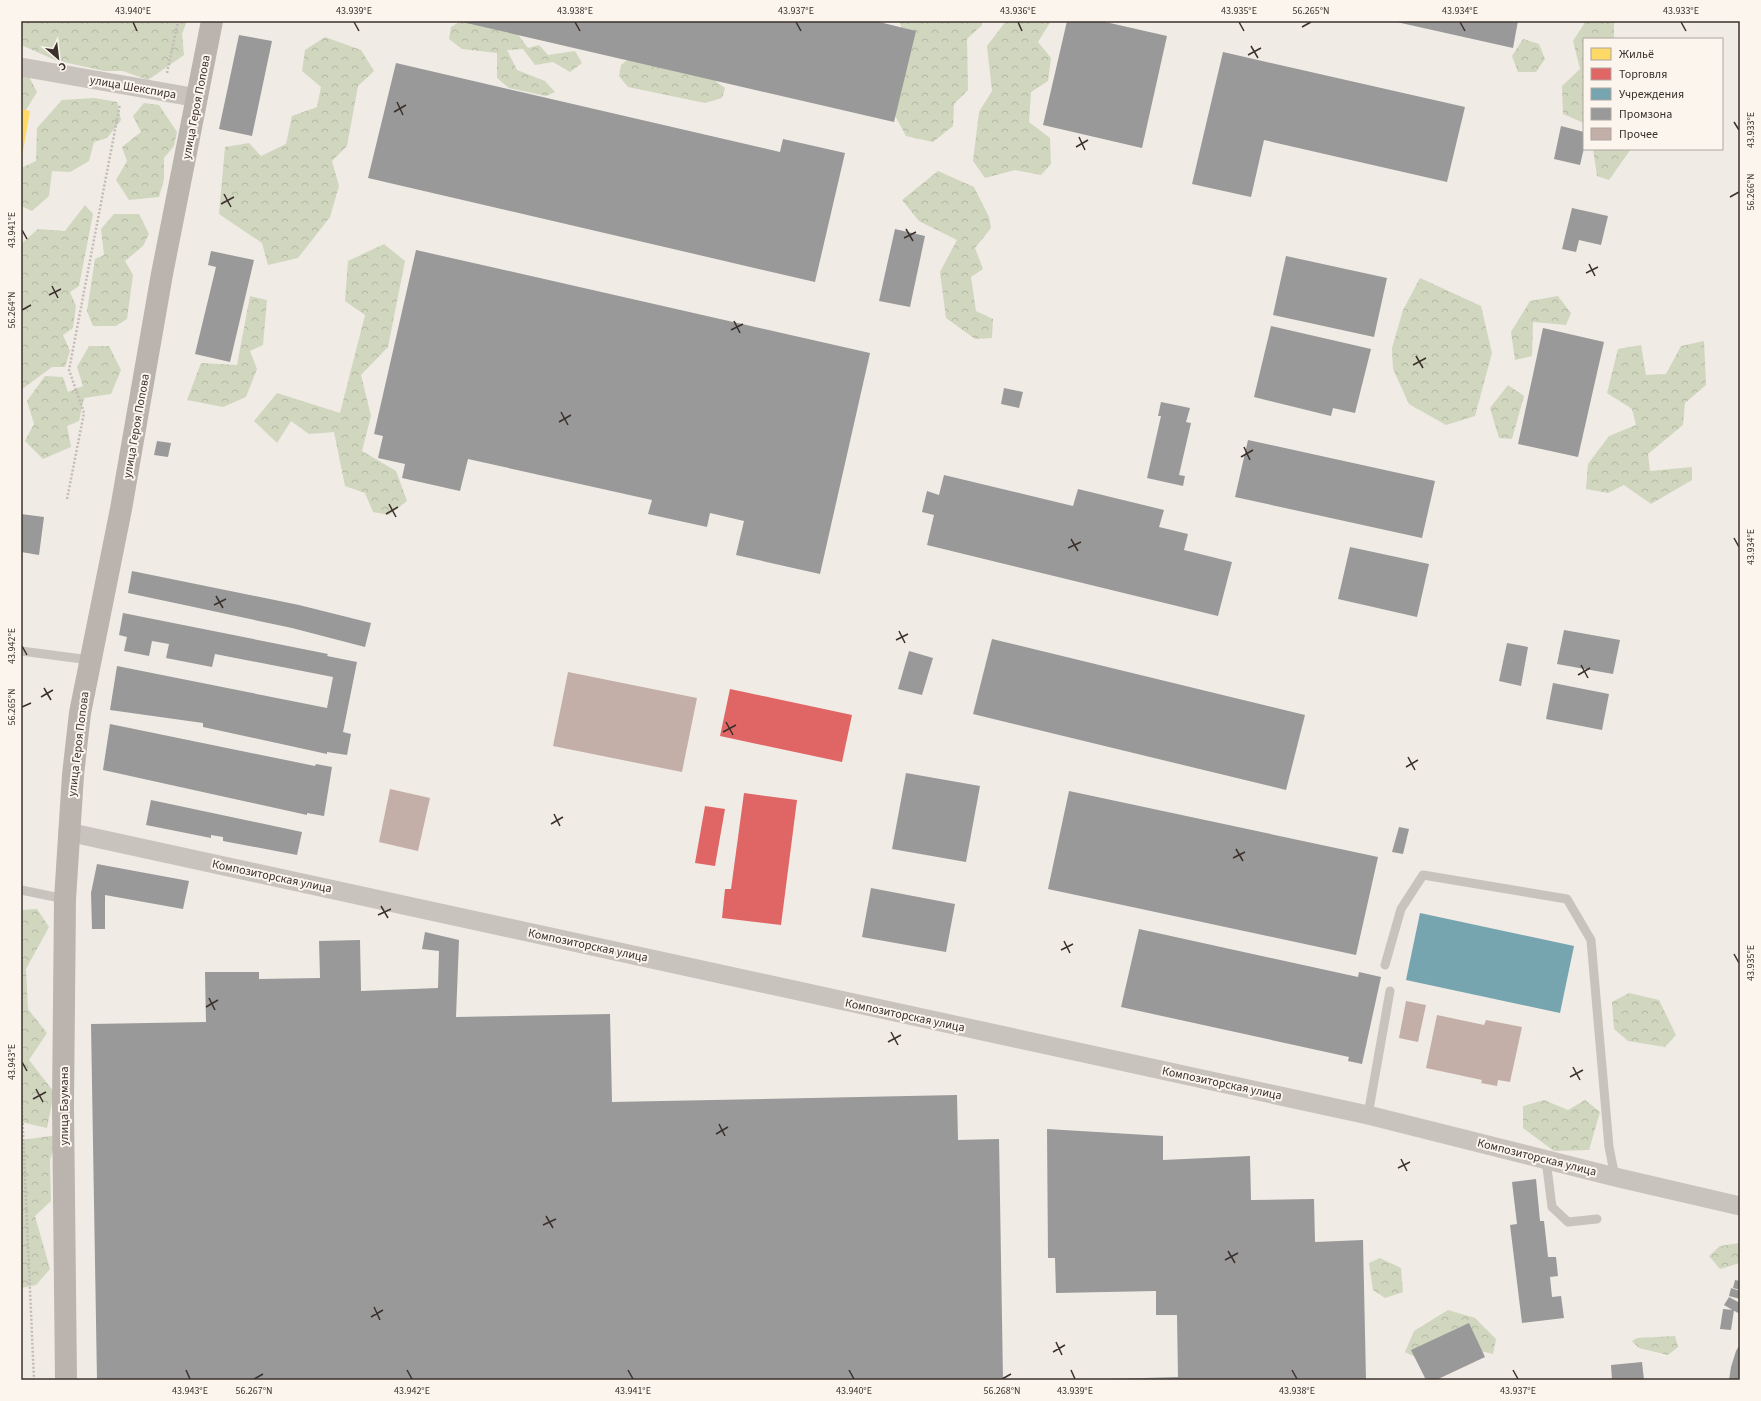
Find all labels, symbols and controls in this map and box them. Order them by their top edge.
text: 43.940°E [115,4,151,18]
text: 43.939°E [336,4,372,18]
text: 43.938°E [557,4,593,18]
text: 43.937°E [778,4,814,18]
text: 43.936°E [1000,4,1036,18]
text: 43.935°E [1221,4,1257,18]
text: 56.265°N [1292,4,1330,18]
text: 43.934°E [1442,4,1478,18]
text: 43.933°E [1663,4,1699,18]
north arrow [38,38,78,78]
legend [1583,38,1723,150]
text: Жильё [1619,46,1654,63]
street label: улица Героя Попова [178,54,215,161]
text: С [56,58,69,75]
text: Торговля [1619,66,1667,83]
street label: улица Шекспира [88,72,177,103]
text: Учреждения [1619,86,1684,103]
text: Промзона [1619,106,1672,123]
text: 43.933°E [1744,112,1758,148]
text: Прочее [1619,126,1658,143]
text: 56.266°N [1744,173,1758,211]
text: 43.941°E [5,212,19,248]
text: 56.264°N [5,291,19,329]
street label: улица Героя Попова [119,373,154,480]
text: 43.934°E [1744,529,1758,565]
text: 43.942°E [5,628,19,664]
text: 56.265°N [5,688,19,726]
street label: улица Героя Попова [64,691,93,798]
street label: Композиторская улица [210,855,333,897]
street label: Композиторская улица [526,924,649,966]
text: 43.935°E [1744,945,1758,981]
street label: Композиторская улица [843,994,966,1036]
text: 43.943°E [5,1044,19,1080]
street label: Композиторская улица [1160,1062,1283,1104]
street label: улица Баумана [56,1067,73,1145]
street label: Композиторская улица [1476,1134,1598,1180]
text: 43.943°E [172,1384,208,1398]
text: 56.267°N [235,1384,273,1398]
text: 43.942°E [394,1384,430,1398]
text: 43.941°E [615,1384,651,1398]
text: 43.940°E [836,1384,872,1398]
text: 56.268°N [983,1384,1021,1398]
text: 43.939°E [1057,1384,1093,1398]
text: 43.938°E [1279,1384,1315,1398]
text: 43.937°E [1500,1384,1536,1398]

